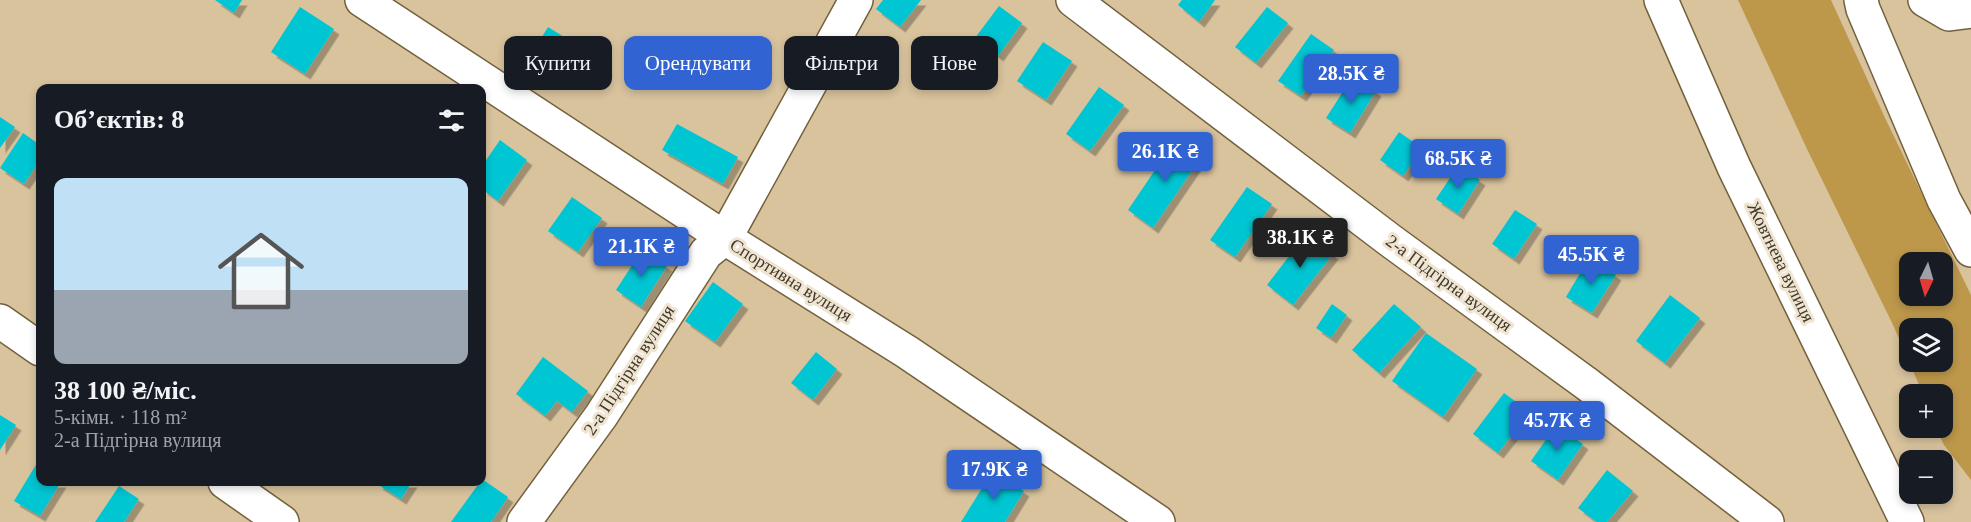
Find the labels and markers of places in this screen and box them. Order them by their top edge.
pin: 28.5K ₴ [1296,54,1406,105]
pin: 26.1K ₴ [1110,132,1220,183]
pin: 68.5K ₴ [1403,139,1513,190]
pin: 38.1K ₴ [1245,218,1355,269]
pin: 21.1K ₴ [586,227,696,278]
pin: 45.5K ₴ [1536,235,1646,286]
pin: 45.7K ₴ [1502,401,1612,452]
pin: 17.9K ₴ [939,450,1049,501]

